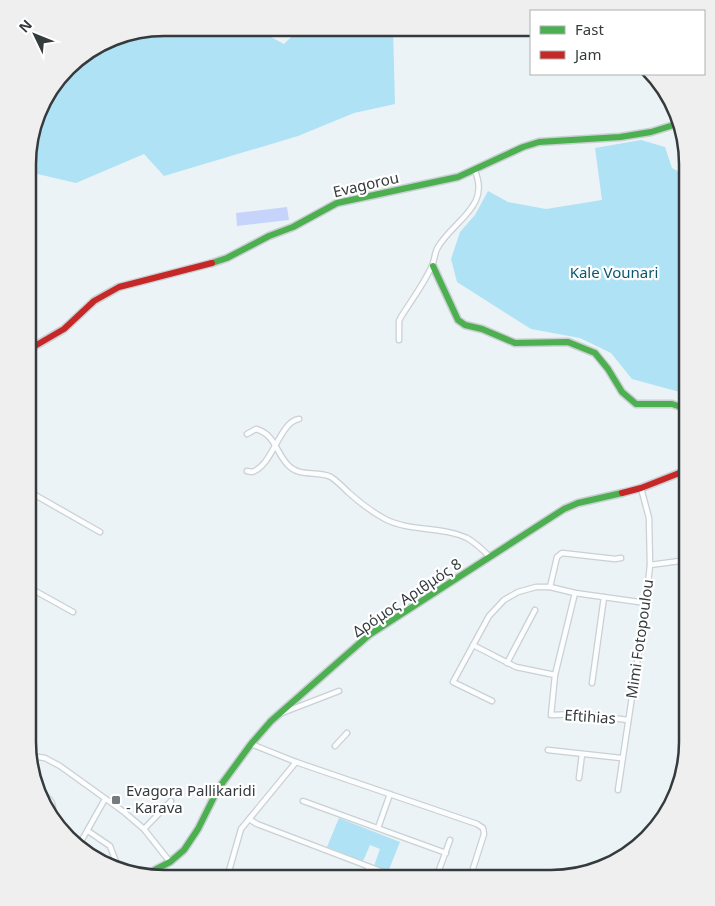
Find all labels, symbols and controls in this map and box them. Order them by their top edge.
north arrow [10,10,60,60]
legend [530,10,705,75]
text: N [14,15,36,36]
text: Fast [575,19,604,39]
text: Jam [573,44,602,64]
street label: Evagorou [331,167,401,201]
park label: Kale Vounari [570,262,658,282]
street label: Δρόμος Αριθμός 8 [348,553,465,641]
street label: Mimi Fotopoulou [621,578,657,700]
street label: Eftihias [564,704,616,728]
place label: Evagora Pallikaridi - Karava [126,780,256,817]
marker: Evagora Pallikaridi - Karava [110,794,122,806]

